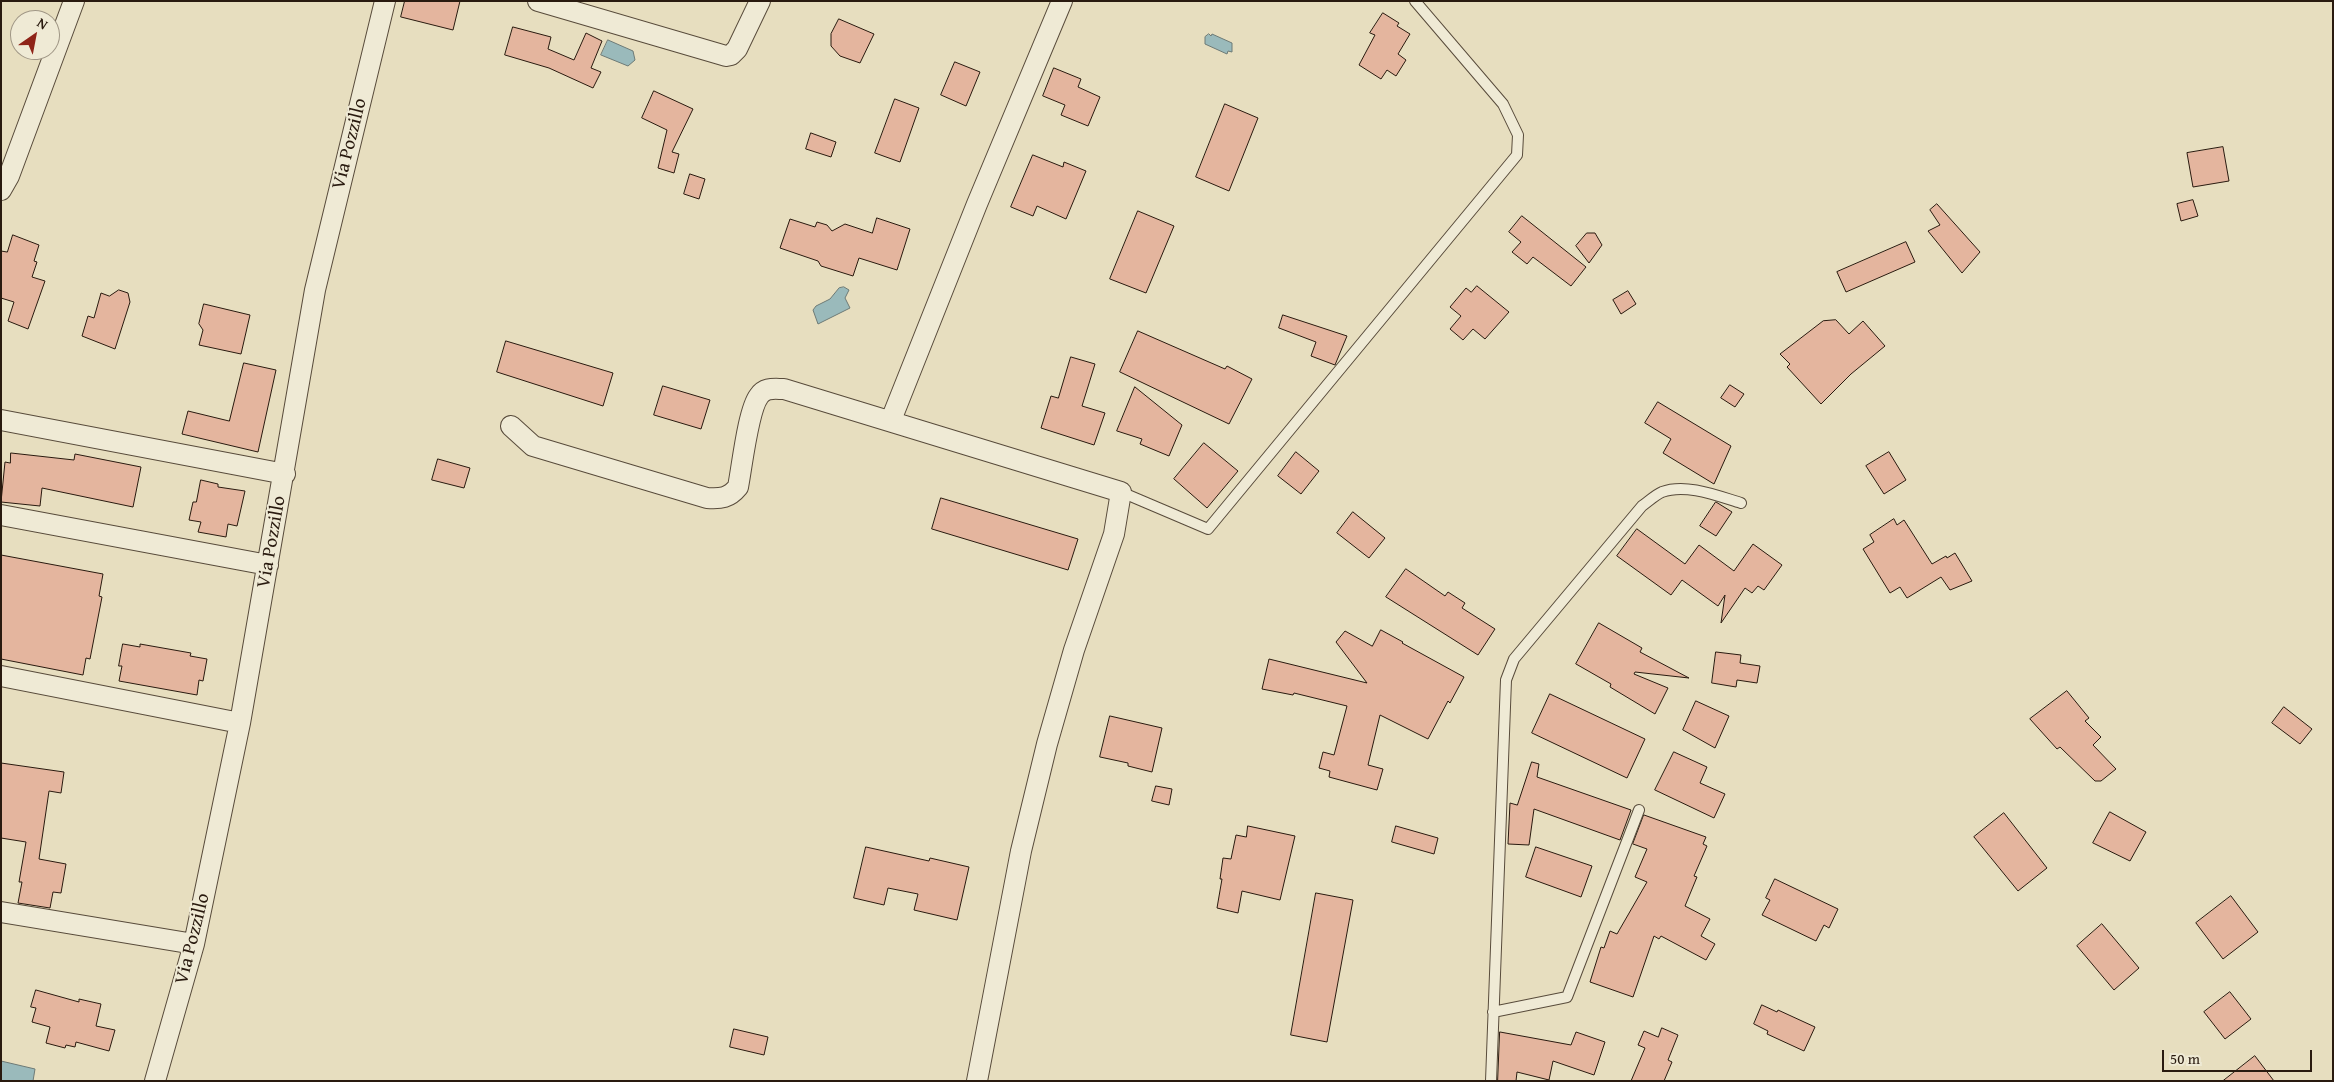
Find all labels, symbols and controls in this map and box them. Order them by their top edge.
north arrow [10,10,60,60]
text: N [33,12,52,34]
street label: Via Pozzillo [328,96,372,192]
street label: Via Pozzillo [253,494,291,590]
street label: Via Pozzillo [171,891,215,987]
scale bar [2164,1040,2314,1072]
text: 50 m [2170,1048,2200,1069]

